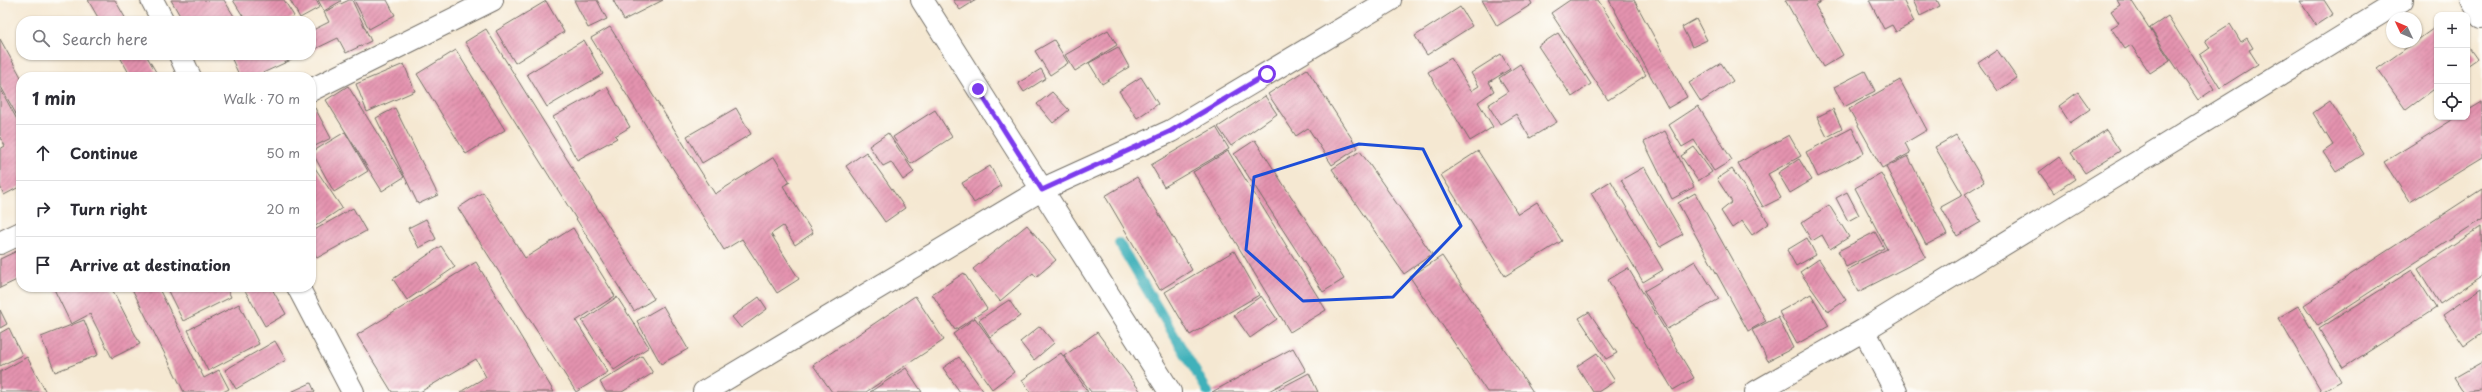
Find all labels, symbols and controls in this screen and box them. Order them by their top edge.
north arrow [2386,12,2422,48]
map controls [2434,12,2470,120]
button: + [2434,12,2470,48]
search box [16,16,316,60]
icon: search [30,27,52,49]
text: Search here [62,27,148,50]
button: − [2434,48,2470,84]
route start [1258,65,1276,83]
route end [969,80,987,98]
button: locate [2434,84,2470,120]
text: 1 min [32,85,76,111]
text: Walk · 70 m [223,89,300,108]
text: Continue [70,141,138,164]
icon: ahead [32,142,54,164]
text: 50 m [266,143,300,162]
text: Turn right [70,197,147,220]
icon: right [32,198,54,220]
text: 20 m [266,199,300,218]
text: Arrive at destination [70,253,231,276]
icon: arrive [32,254,54,276]

